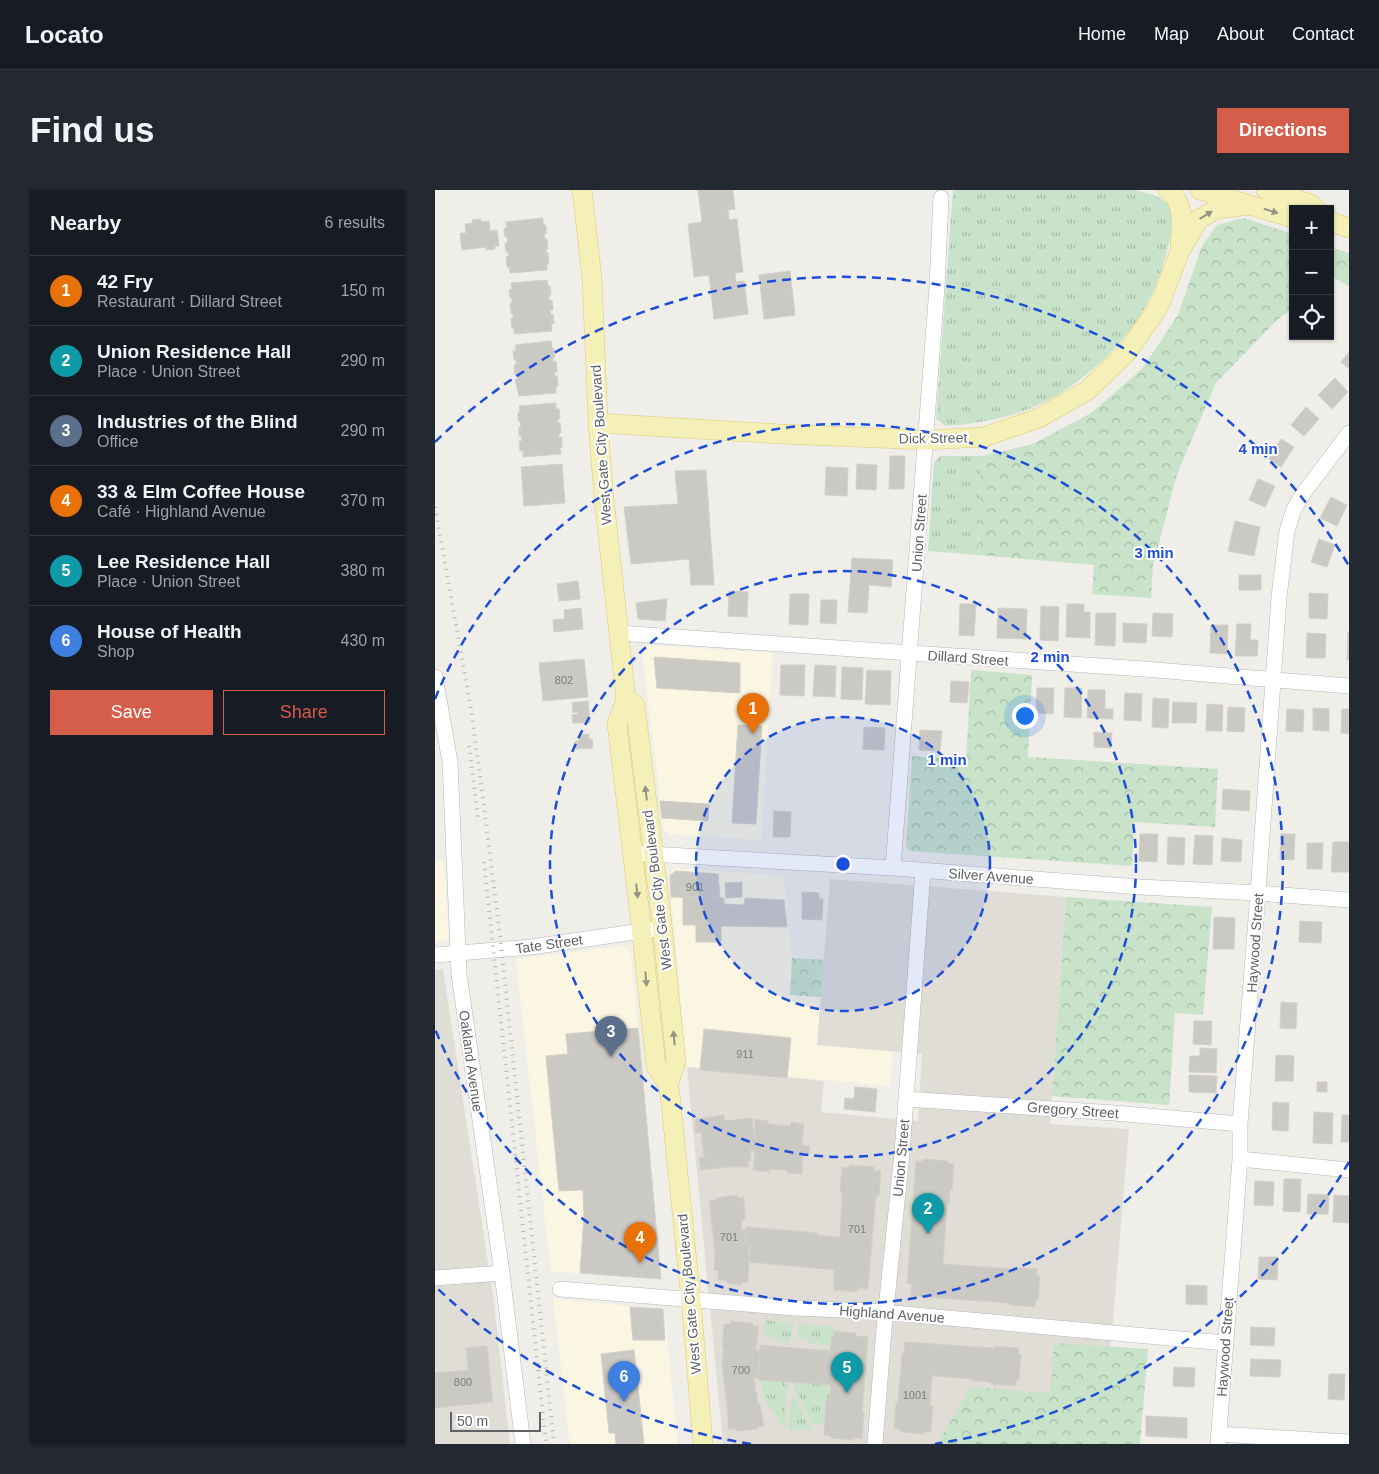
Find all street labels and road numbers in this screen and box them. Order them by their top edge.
street label: West Gate City Boulevard [587,364,615,526]
street label: Dick Street [899,429,967,447]
street label: Union Street [908,494,930,572]
street label: Dillard Street [927,647,1009,669]
street label: West Gate City Boulevard [639,809,675,971]
street label: Silver Avenue [948,865,1034,887]
street label: Haywood Street [1244,893,1266,993]
street label: Tate Street [514,931,584,957]
street label: Oakland Avenue [456,1009,486,1113]
street label: Gregory Street [1027,1099,1119,1121]
street label: Union Street [890,1118,912,1197]
street label: West Gate City Boulevard [674,1213,704,1375]
street label: Haywood Street [1214,1297,1236,1397]
street label: Highland Avenue [839,1302,945,1326]

